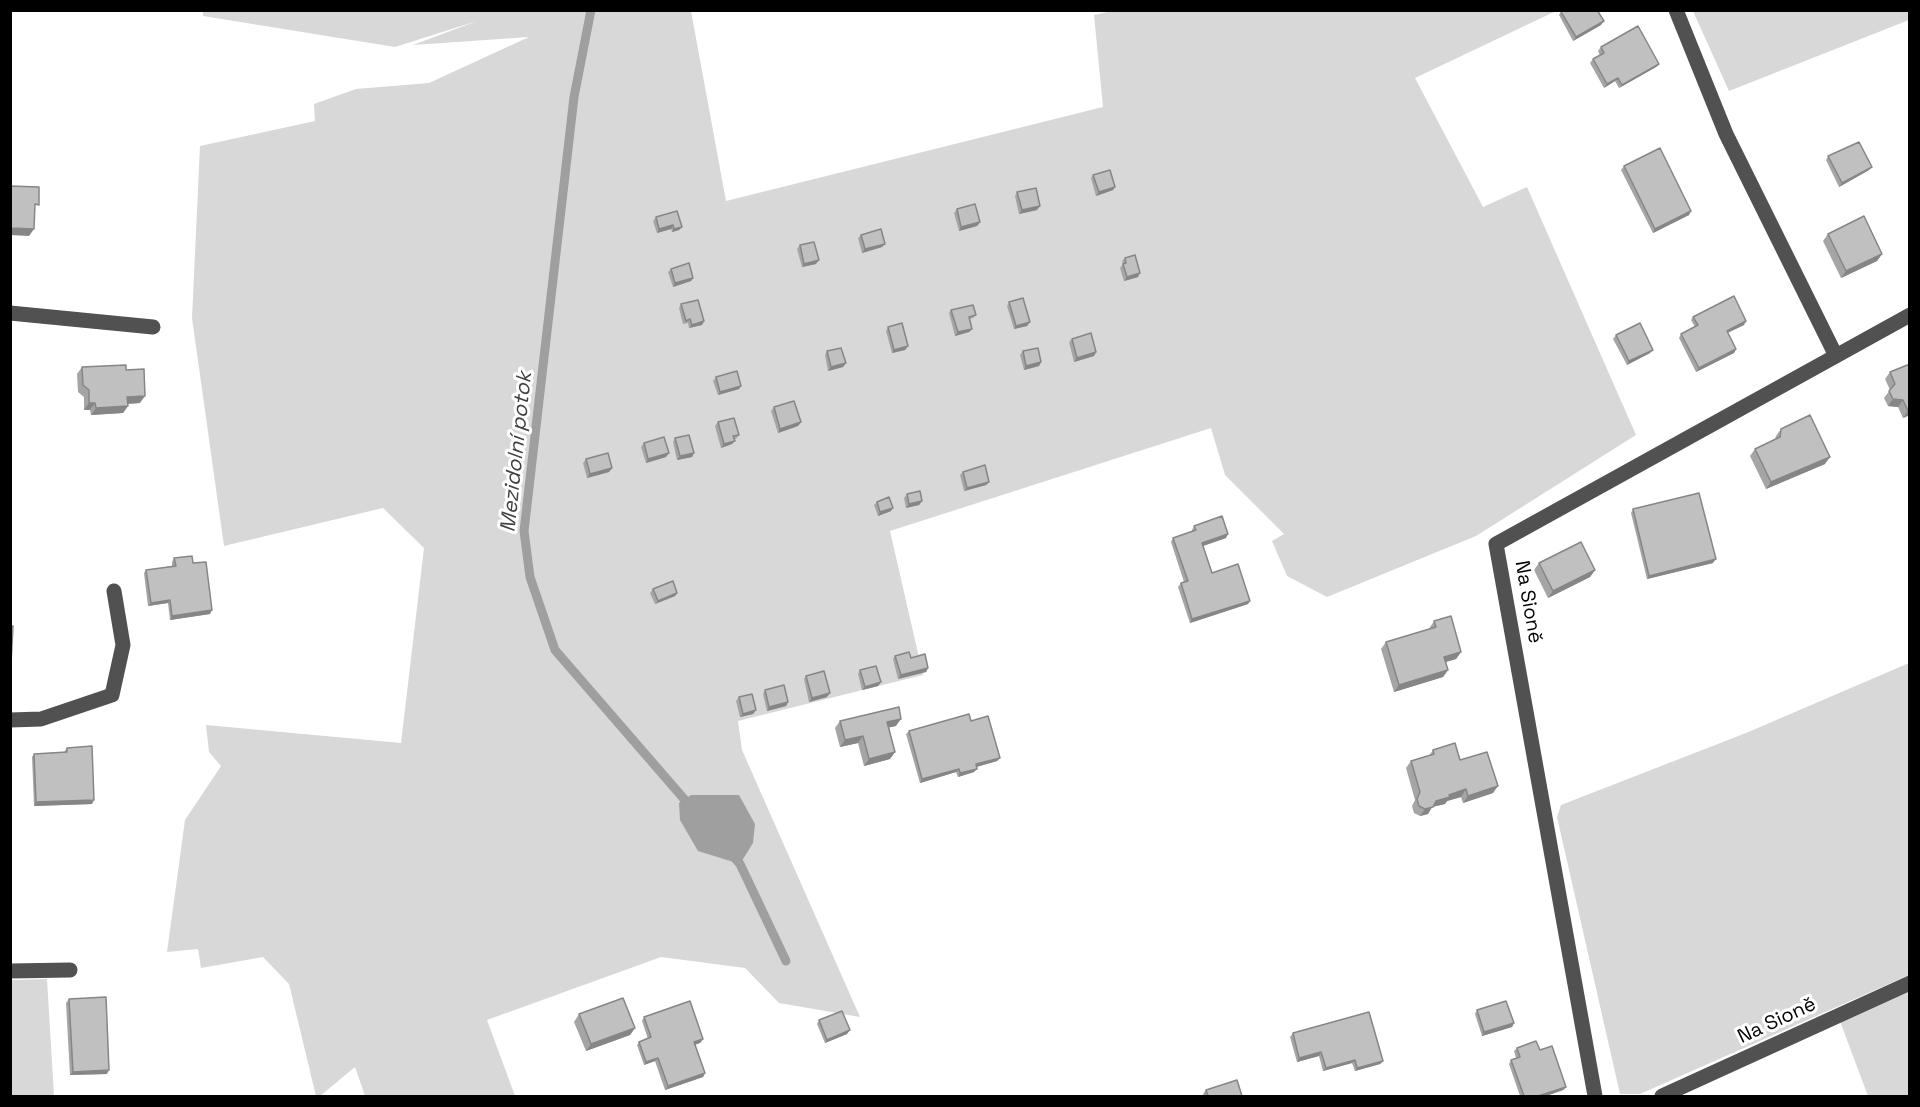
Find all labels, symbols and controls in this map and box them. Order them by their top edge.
water label: Mezidolní potok [496,371,538,533]
street label: Na Sioně [1509,559,1547,645]
street label: Na Sioně [1734,992,1820,1050]

